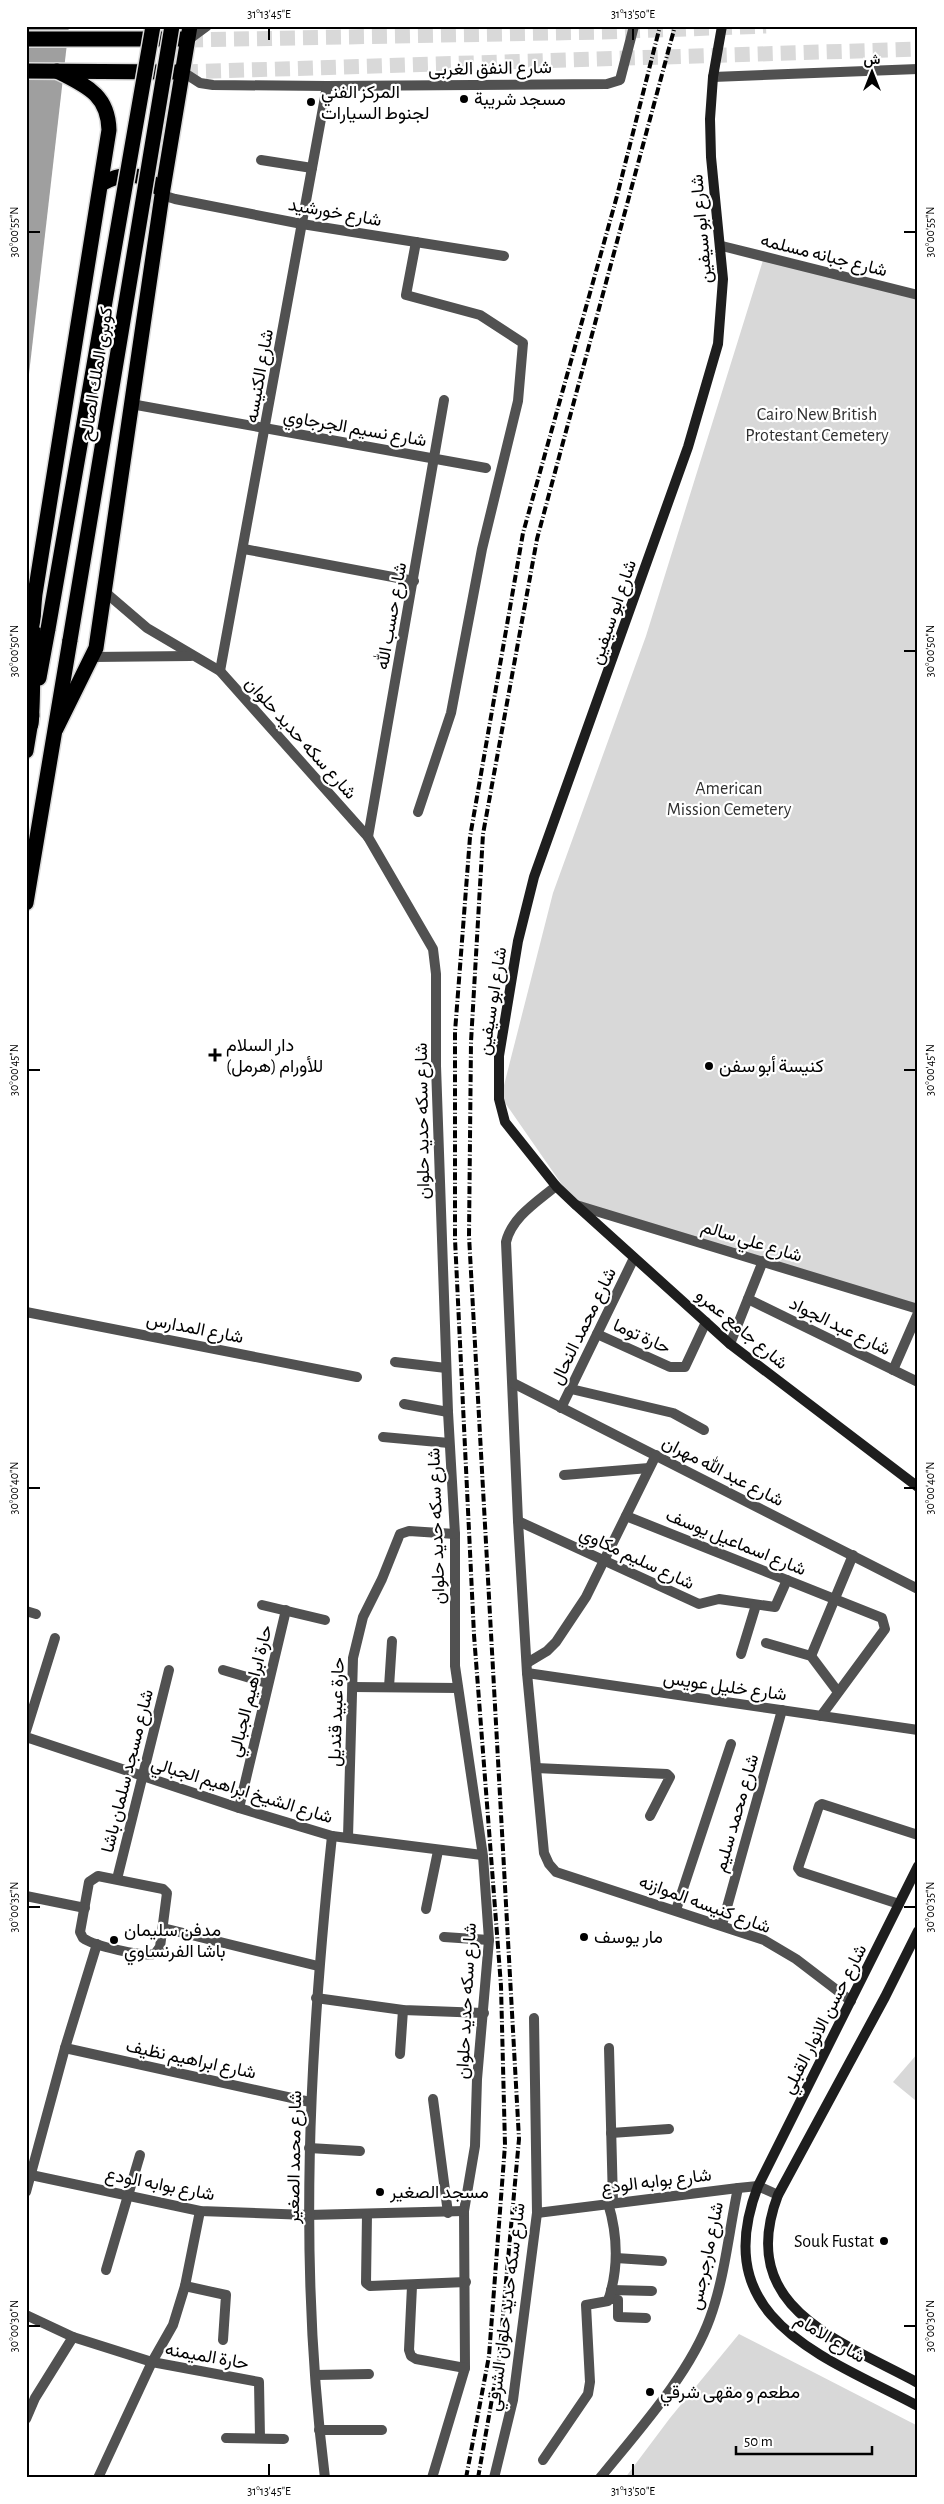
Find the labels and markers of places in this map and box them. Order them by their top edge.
place label: المركز الفني لجنوط السيارات [321,84,429,124]
place label: مسجد شريبة [474,91,566,110]
marker: مسجد شريبة [458,93,470,105]
marker: المركز الفني لجنوط السيارات [305,96,317,108]
place label: دار السلام للأورام (هرمل) [226,1037,323,1078]
marker: دار السلام للأورام (هرمل) [208,1048,222,1062]
place label: كنيسة أبو سفن [719,1056,824,1077]
marker: كنيسة أبو سفن [703,1060,715,1072]
place label: مدفن سليمان باشا الفرنساوي [124,1922,226,1966]
place label: مار يوسف [594,1929,663,1948]
marker: مار يوسف [578,1931,590,1943]
marker: مدفن سليمان باشا الفرنساوي [108,1934,120,1946]
place label: مسجد الصغير [389,2184,489,2203]
marker: مسجد الصغير [374,2186,386,2198]
place label: Souk Fustat [794,2233,874,2251]
marker: Souk Fustat [878,2235,890,2247]
place label: مطعم و مقهى شرقي [660,2384,800,2407]
marker: مطعم و مقهى شرقي [644,2386,656,2398]

